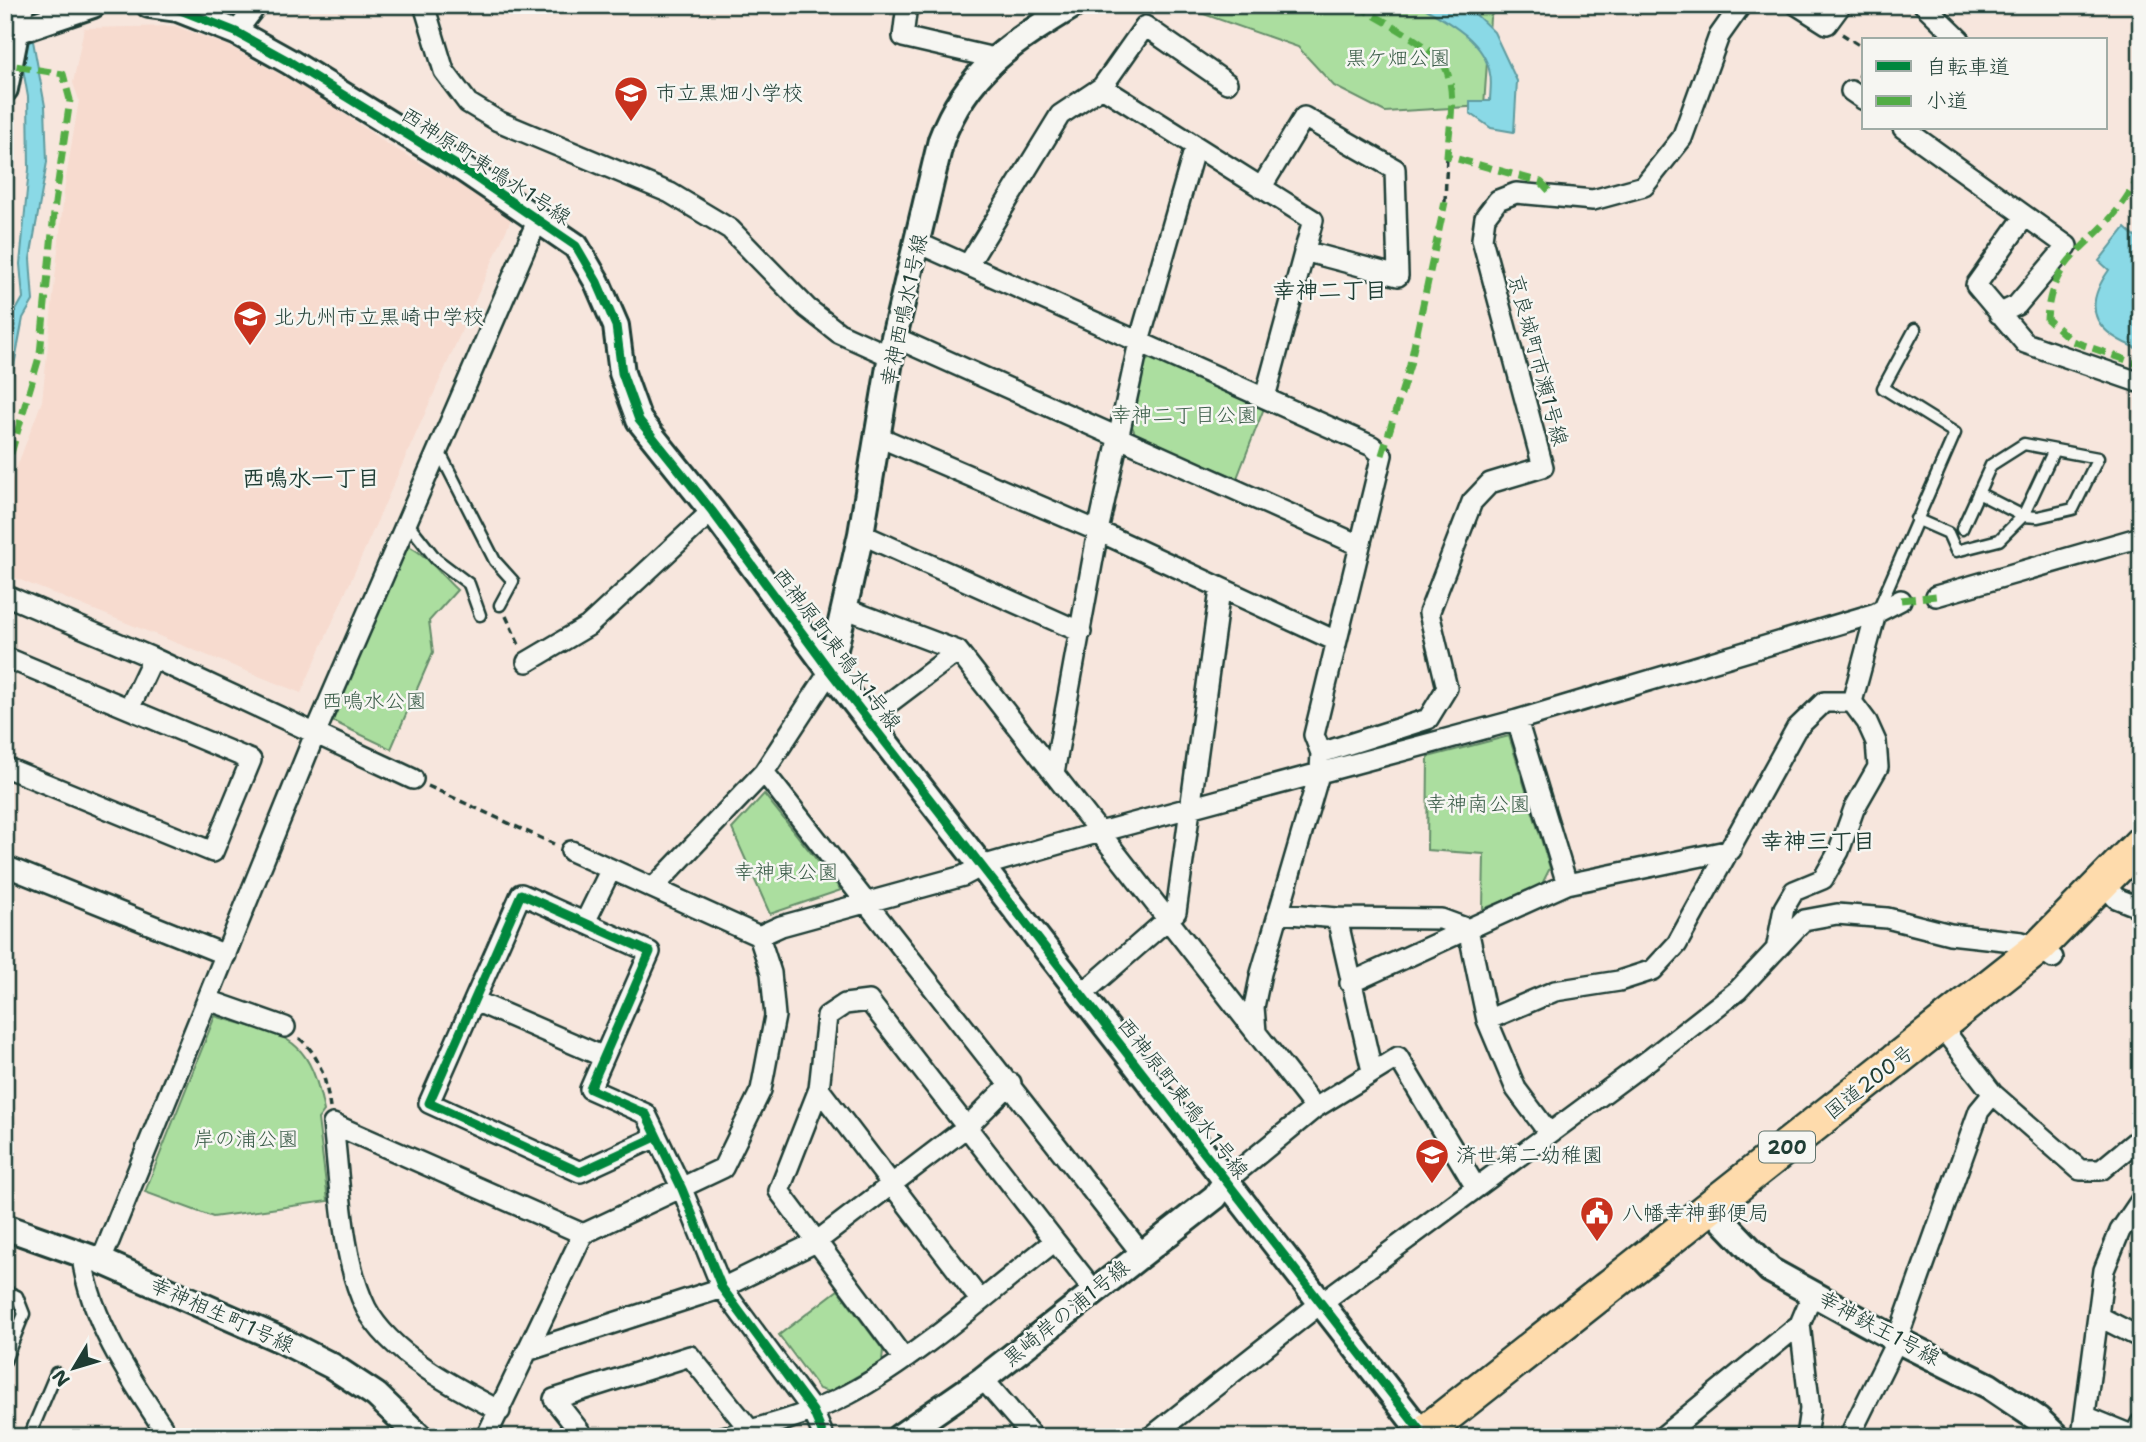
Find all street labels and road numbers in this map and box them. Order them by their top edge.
street label: 西神原町東鳴水1号線 [395,100,577,232]
street label: 幸神西鳴水1号線 [874,231,934,389]
street label: 京良城町市瀬1号線 [1502,271,1574,449]
street label: 西神原町東鳴水1号線 [766,562,908,736]
street label: 西神原町東鳴水1号線 [1111,1011,1255,1185]
street label: 国道200号 [1819,1038,1919,1126]
road number: 200 [1759,1132,1815,1162]
street label: 黒崎岸の浦1号線 [997,1253,1135,1373]
street label: 幸神相生町1号線 [145,1271,299,1359]
street label: 幸神鉄王1号線 [1813,1284,1945,1372]

